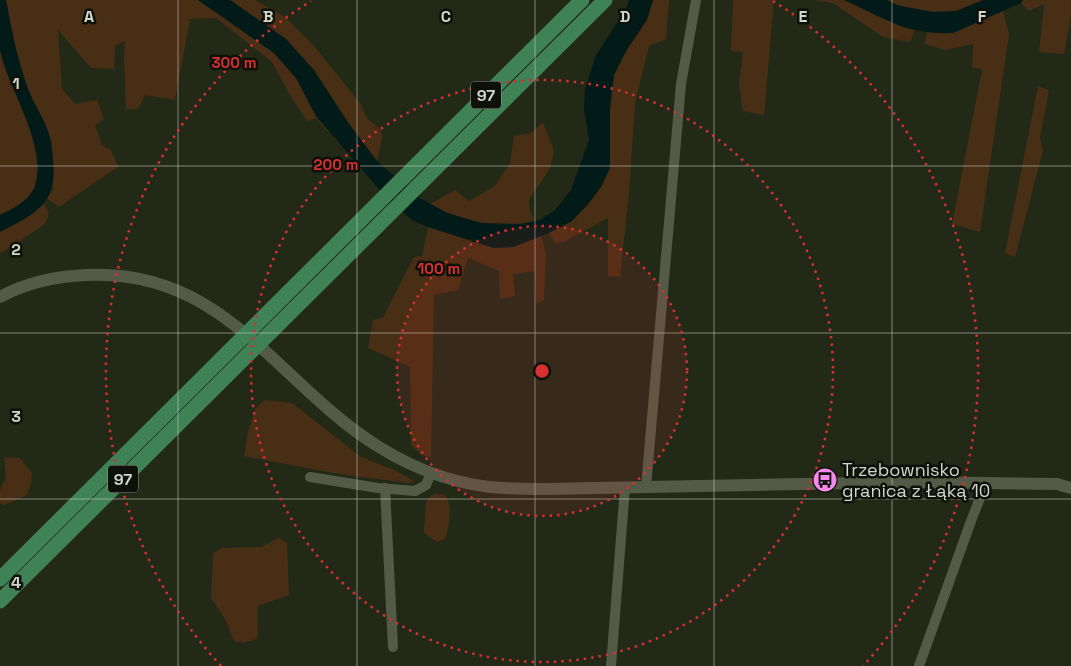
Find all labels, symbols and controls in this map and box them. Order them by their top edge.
text: A [84,6,94,27]
text: B [263,6,273,27]
text: C [441,6,451,27]
text: D [620,6,630,27]
text: E [799,6,808,27]
text: F [978,6,987,27]
text: 300 m [211,53,257,72]
text: 1 [12,73,20,94]
road number: 97 [471,82,501,108]
text: 200 m [314,155,358,174]
text: 2 [11,239,21,260]
text: 100 m [418,259,460,278]
centre of rings [533,362,551,380]
text: 3 [11,406,21,427]
place label: Trzebownisko granica z Łąką 10 [842,458,990,502]
road number: 97 [108,466,138,492]
bus stop icon: Trzebownisko granica z Łąką 10 [812,467,838,493]
text: 4 [11,572,21,593]

